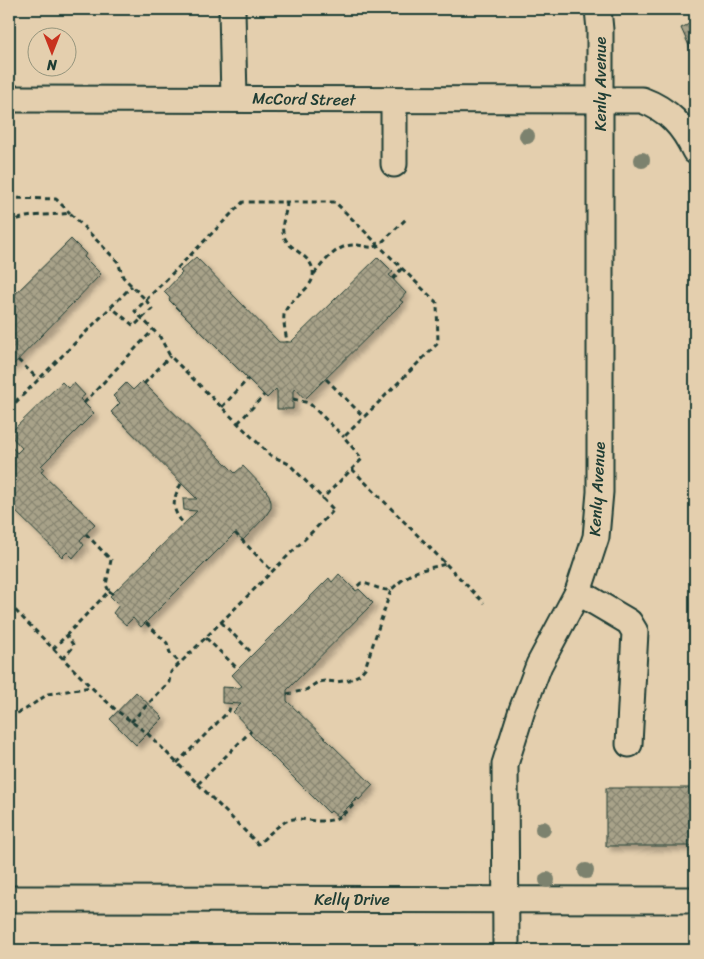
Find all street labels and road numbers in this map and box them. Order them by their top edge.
street label: Kenly Avenue [586,36,615,131]
street label: McCord Street [252,84,356,114]
street label: Kenly Avenue [580,441,614,537]
street label: Kelly Drive [314,885,390,914]

